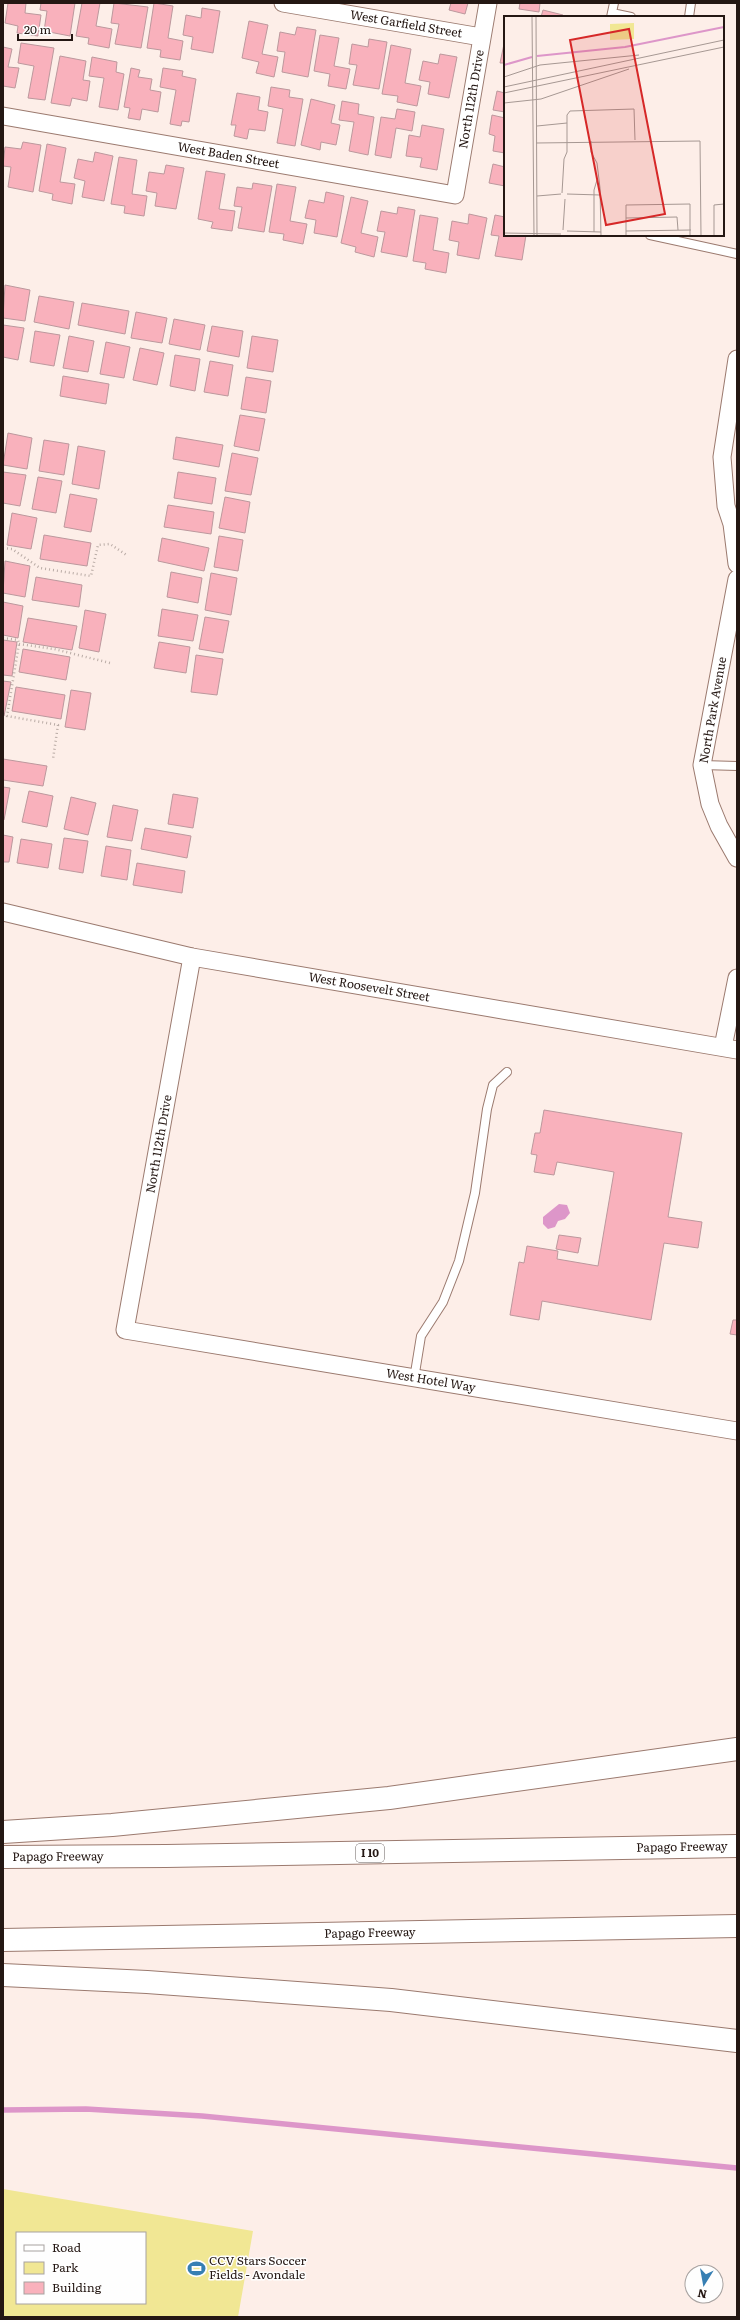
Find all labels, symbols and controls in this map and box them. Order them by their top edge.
street label: West Garfield Street [349,5,464,42]
scale bar [18,16,72,42]
inset map [504,16,724,236]
text: 20 m [24,20,51,38]
street label: North 112th Drive [453,48,488,150]
street label: West Baden Street [176,137,281,172]
street label: North Park Avenue [694,655,730,765]
street label: West Roosevelt Street [307,967,432,1005]
street label: North 112th Drive [140,1093,176,1195]
street label: West Hotel Way [385,1363,477,1396]
street label: Papago Freeway [636,1836,728,1856]
road number: I 10 [356,1844,384,1862]
street label: Papago Freeway [12,1846,104,1865]
street label: Papago Freeway [324,1922,416,1942]
legend [16,2232,146,2304]
text: Road [52,2238,82,2256]
place label: CCV Stars Soccer Fields - Avondale [209,2251,306,2283]
text: Park [52,2258,79,2276]
sports icon: CCV Stars Soccer Fields - Avondale [186,2258,206,2278]
north arrow [684,2264,724,2304]
text: Building [52,2278,102,2296]
text: N [696,2286,708,2304]

